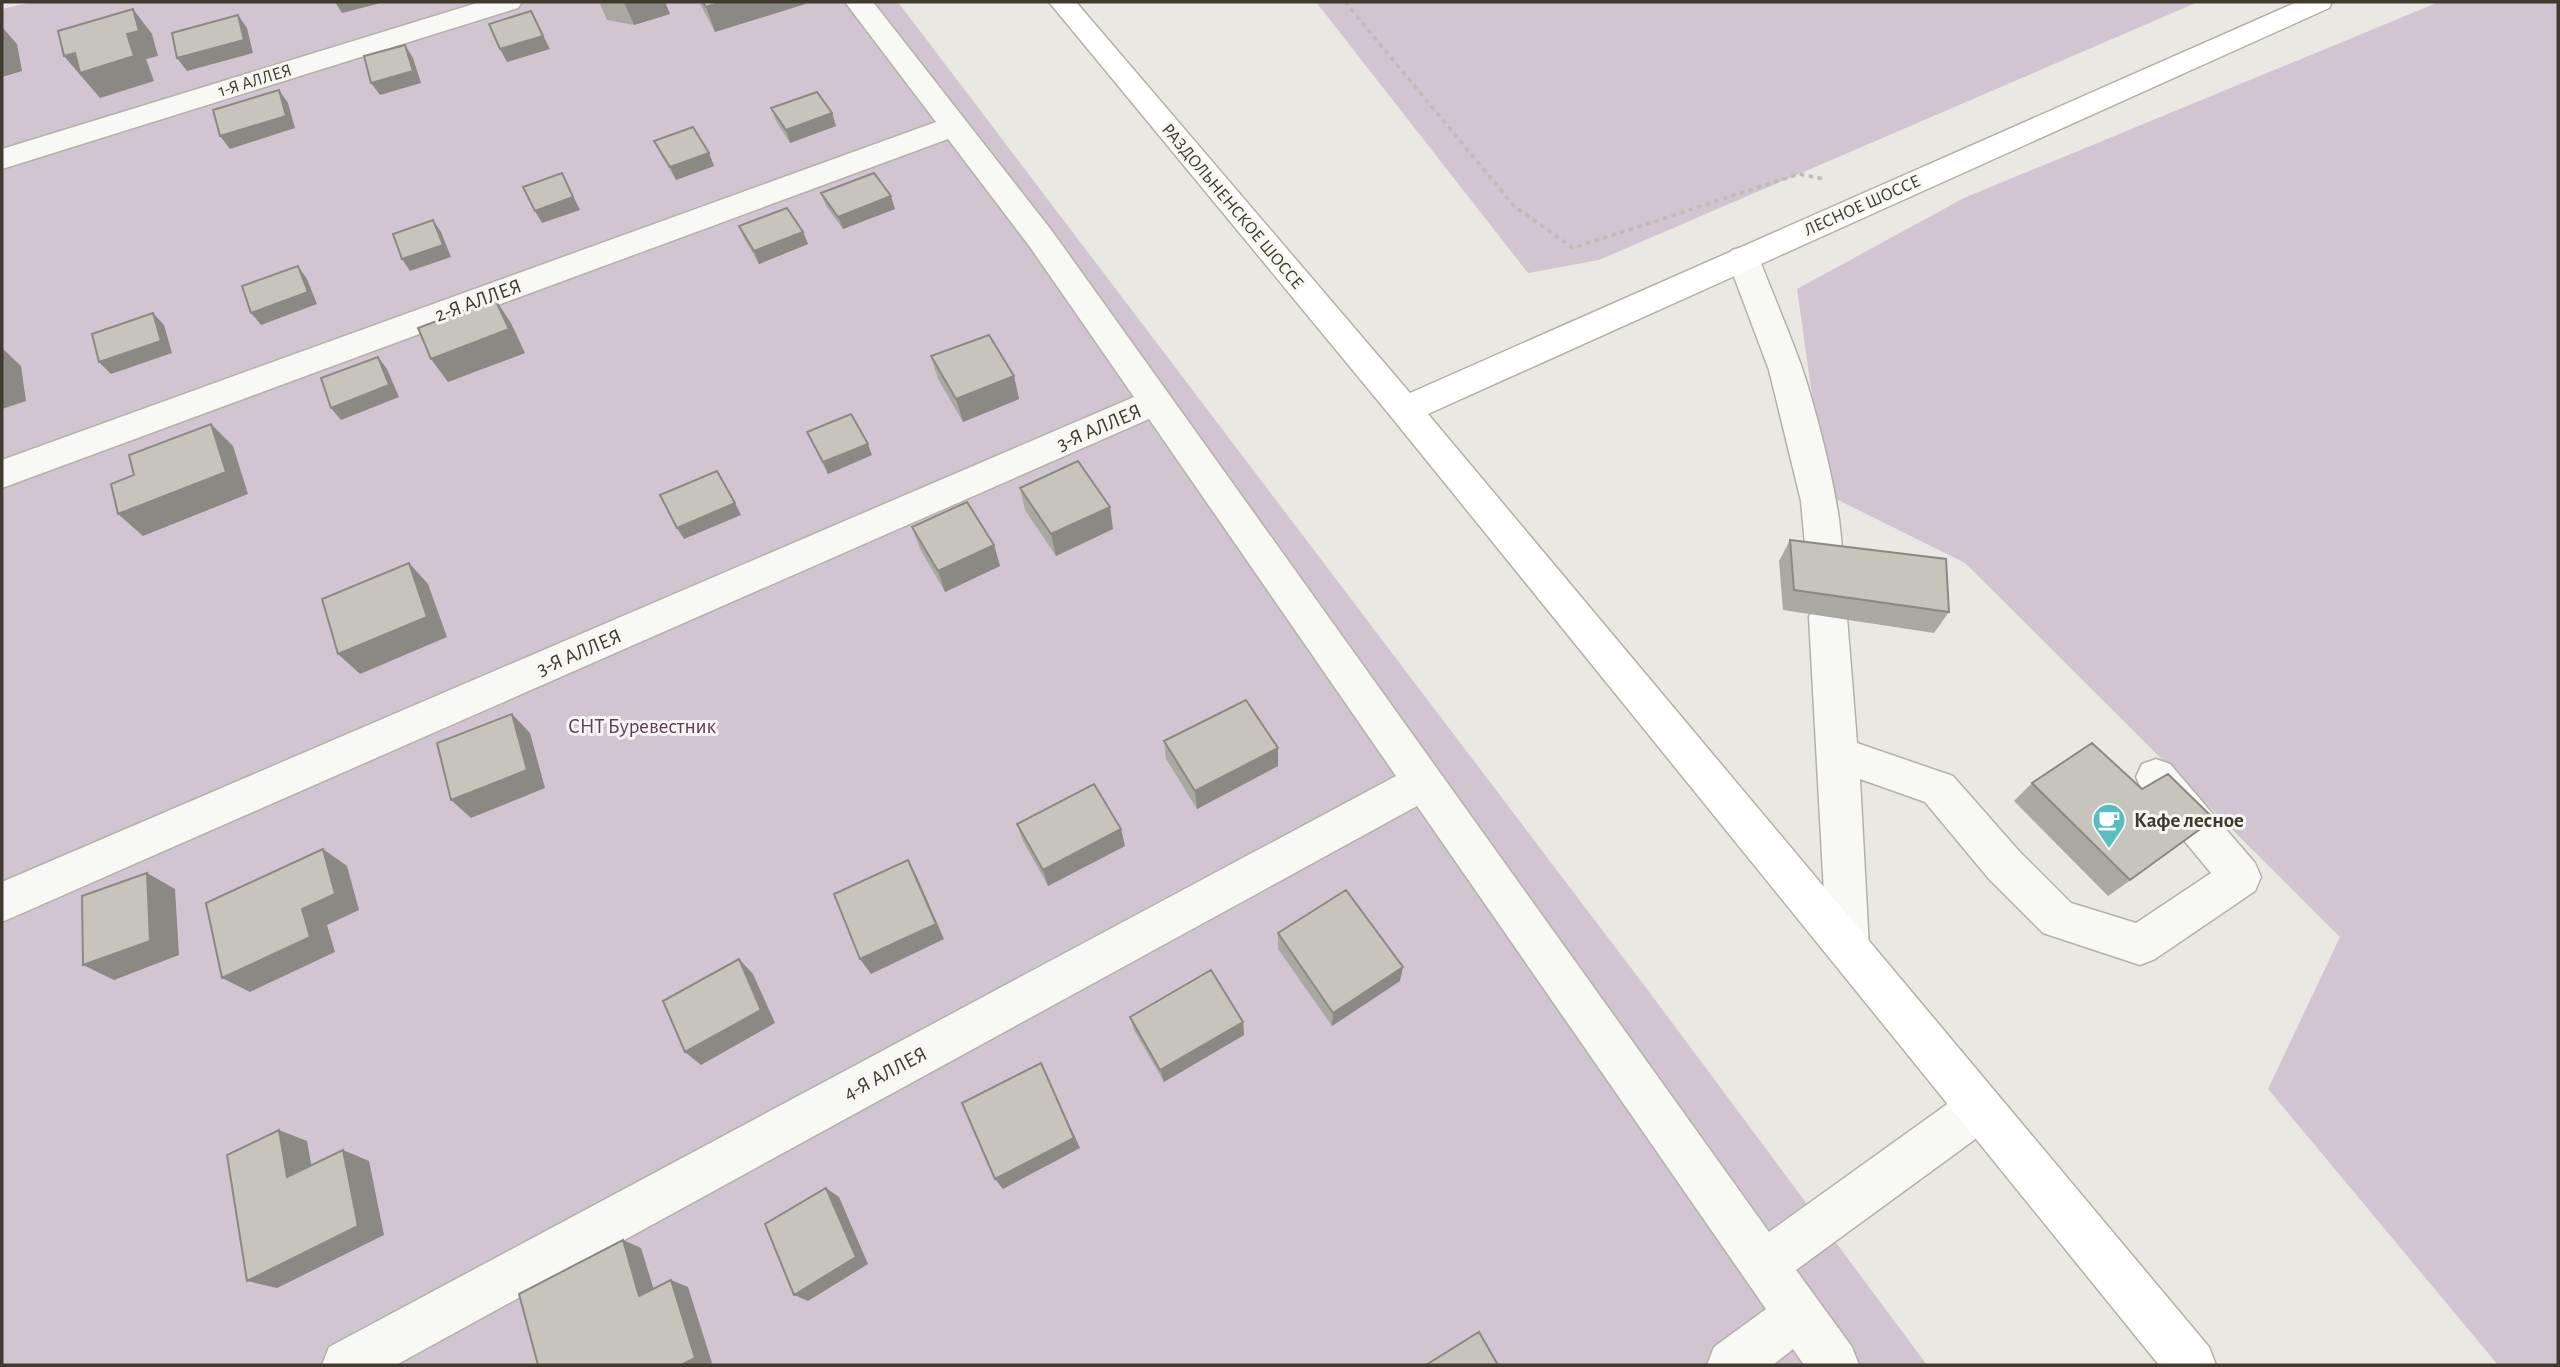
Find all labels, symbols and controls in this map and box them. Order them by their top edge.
street label: 1-Я АЛЛЕЯ [216,61,294,101]
street label: РАЗДОЛЬНЕНСКОЕ ШОССЕ [1158,120,1307,293]
street label: ЛЕСНОЕ ШОССЕ [1801,172,1923,240]
street label: 2-Я АЛЛЕЯ [432,275,524,326]
street label: 3-Я АЛЛЕЯ [1054,400,1145,455]
street label: 3-Я АЛЛЕЯ [534,625,625,680]
park label: СНТ Буревестник [568,716,716,737]
cafe icon: Кафе лесное [2090,801,2128,850]
place label: Кафе лесное [2134,810,2244,831]
street label: 4-Я АЛЛЕЯ [840,1043,930,1104]

